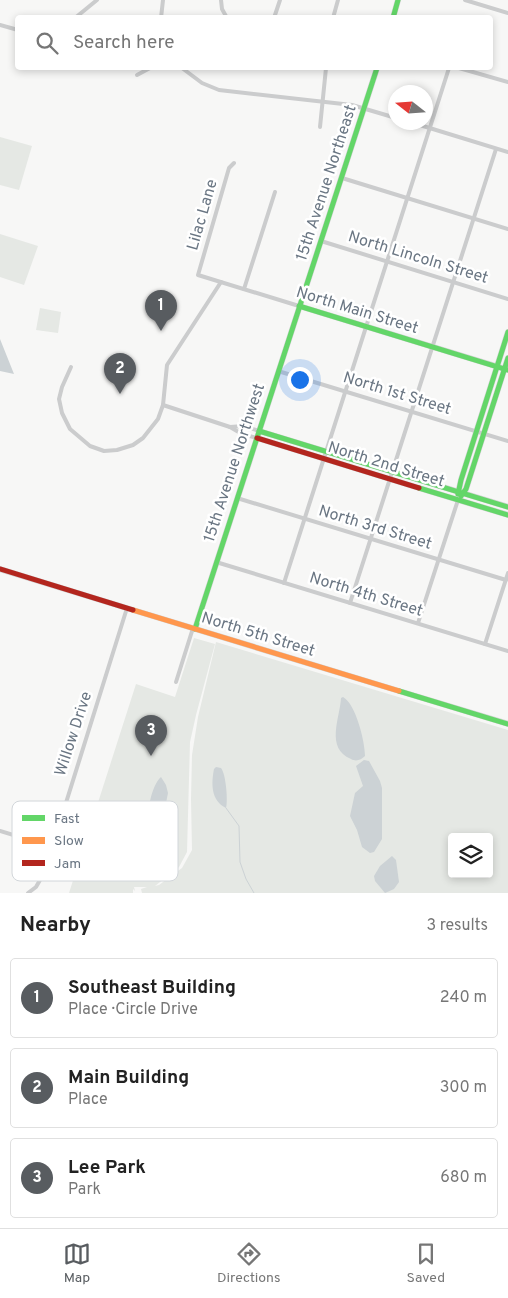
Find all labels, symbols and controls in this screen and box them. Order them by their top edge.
search box [15,15,493,70]
icon: search [33,29,61,57]
text: Search here [73,31,175,55]
north arrow [388,85,433,130]
street label: 15th Avenue Northeast [292,102,362,264]
street label: Lilac Lane [183,177,223,253]
street label: North Lincoln Street [346,227,490,289]
street label: North Main Street [293,283,421,339]
pin: 1 [145,290,177,331]
pin: 2 [104,353,136,394]
your location [287,367,313,393]
street label: North 1st Street [341,368,453,420]
street label: 15th Avenue Northwest [200,381,270,545]
street label: North 2nd Street [325,438,447,492]
street label: North 3rd Street [316,501,434,555]
street label: North 4th Street [307,568,425,622]
street label: North 5th Street [199,608,317,662]
street label: Willow Drive [51,689,97,779]
pin: 3 [135,715,167,756]
legend [12,801,178,881]
text: Fast [54,811,80,828]
text: Slow [54,833,84,850]
map controls [448,833,493,878]
button: layers [448,833,493,878]
text: Jam [54,856,81,873]
text: Nearby [20,912,91,939]
text: 3 results [426,916,488,936]
text: Southeast Building [68,976,236,1000]
text: 1 [34,988,40,1008]
text: 240 m [440,988,487,1008]
text: Place · Circle Drive [68,1000,198,1020]
text: Main Building [68,1066,189,1090]
text: 2 [32,1078,42,1098]
text: 300 m [440,1078,487,1098]
text: Place [68,1090,108,1110]
text: Lee Park [68,1156,146,1180]
text: 3 [32,1168,42,1188]
text: 680 m [440,1168,487,1188]
text: Park [68,1180,101,1200]
tab: Map [63,1240,91,1287]
tab: Directions [217,1240,281,1287]
tab: Saved [407,1240,445,1287]

